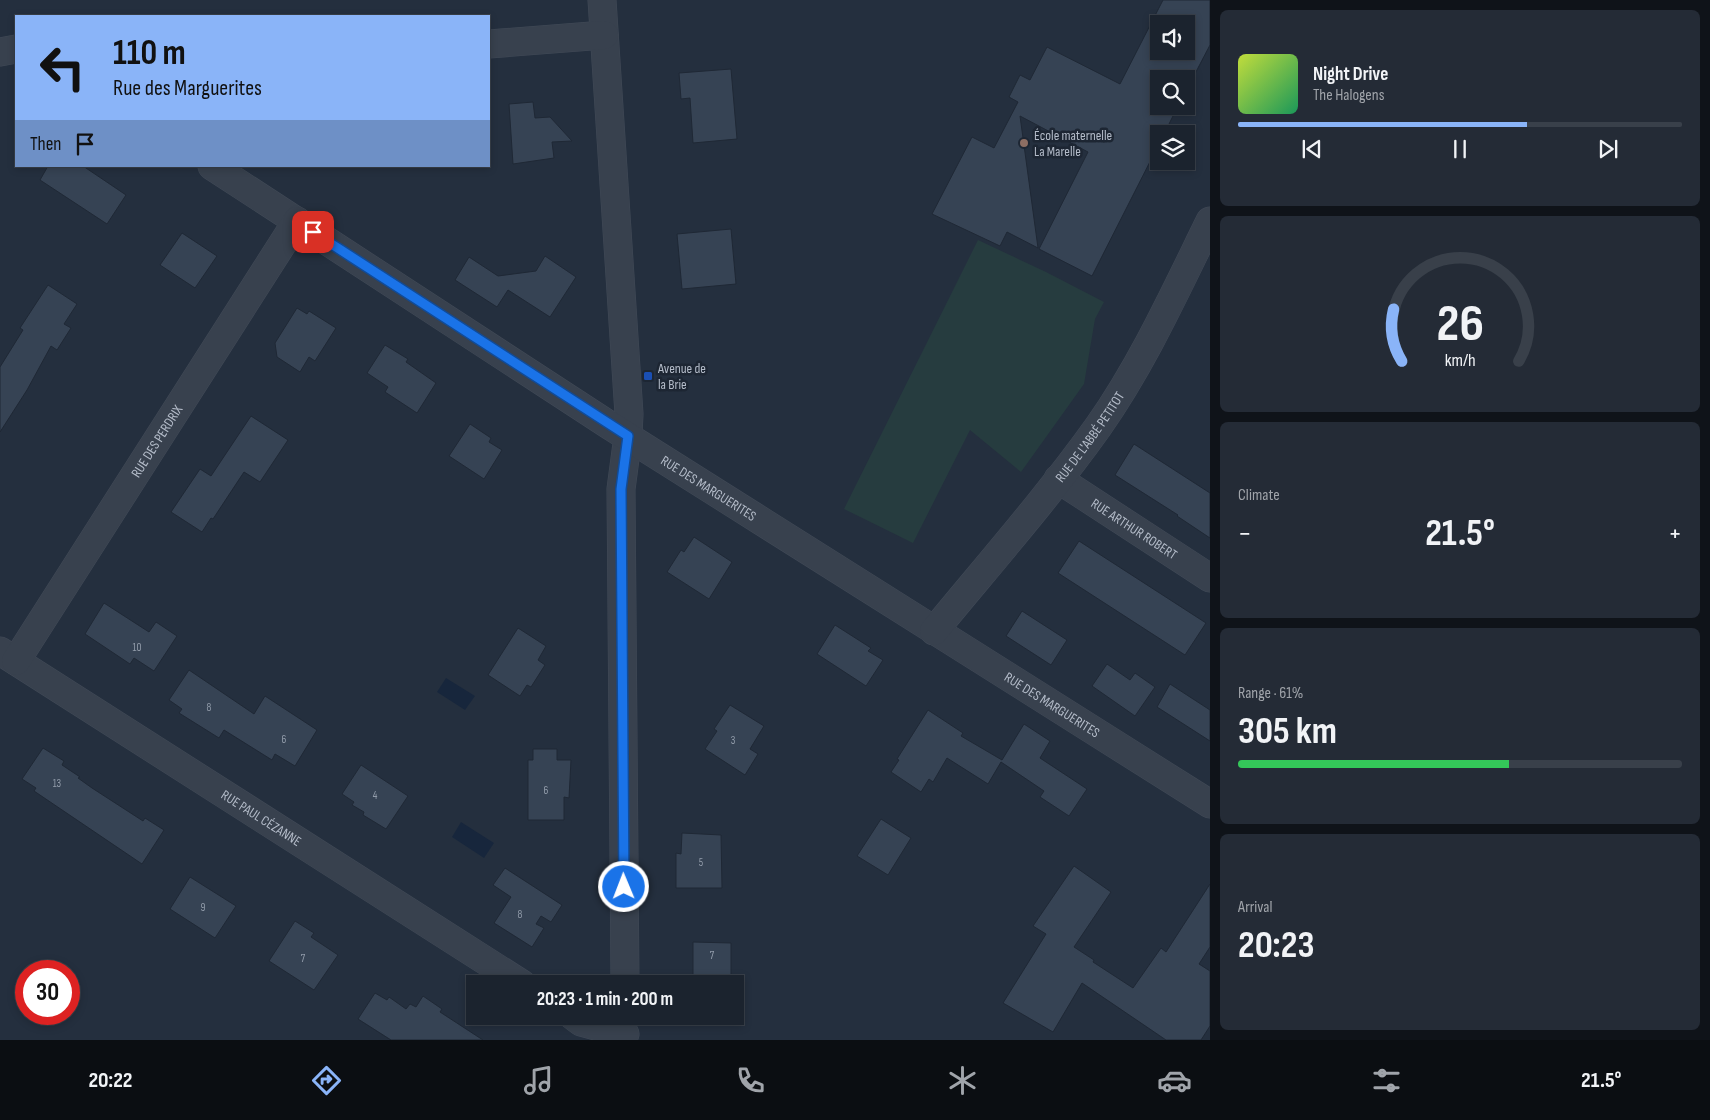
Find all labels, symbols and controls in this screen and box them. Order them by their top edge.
map controls [1150,15,1195,170]
button: sound [1150,15,1195,60]
text: 110 m [113,32,186,75]
icon: left [30,35,95,100]
text: Night Drive [1313,63,1388,86]
button: search [1150,70,1195,115]
text: Rue des Marguerites [113,75,262,102]
text: The Halogens [1313,86,1384,105]
button: layers [1150,125,1195,170]
place label: École maternelle La Marelle [1034,127,1112,160]
icon: arrive [71,130,99,158]
text: Then [30,133,61,156]
icon: previous [1298,135,1326,163]
icon: pause [1446,135,1474,163]
icon: next [1594,135,1622,163]
marker: École maternelle La Marelle [1018,137,1030,149]
pin [292,211,334,253]
icon: arrive [299,218,327,246]
text: 26 [1436,293,1484,356]
text: km/h [1445,350,1475,371]
place label: Avenue de la Brie [657,360,706,393]
marker: Avenue de la Brie [642,370,654,382]
street label: RUE DE L'ABBÉ PETITOT [1052,388,1128,486]
street label: RUE DES PERDRIX [128,402,186,481]
street label: RUE DES MARGUERITES [658,452,759,525]
text: Climate [1238,486,1280,505]
street label: RUE ARTHUR ROBERT [1088,495,1181,563]
text: 21.5° [1425,511,1495,556]
text: − [1238,517,1252,550]
text: + [1668,517,1682,550]
house number: 10 [133,641,141,654]
street label: RUE DES MARGUERITES [1001,669,1103,741]
text: Range · 61% [1238,684,1303,703]
house number: 8 [207,701,212,714]
text: 305 km [1238,709,1337,754]
house number: 6 [282,733,287,746]
house number: 3 [731,734,736,747]
house number: 13 [53,777,62,790]
house number: 6 [544,784,549,797]
street label: RUE PAUL CÉZANNE [218,786,304,850]
house number: 4 [373,789,378,802]
house number: 5 [699,856,703,869]
position arrow [597,860,649,912]
text: Arrival [1238,898,1272,917]
house number: 9 [201,901,206,914]
house number: 8 [518,908,523,921]
text: 20:23 [1238,923,1314,968]
house number: 7 [710,949,715,962]
house number: 7 [301,952,306,965]
speed limit sign: 30 [15,960,80,1025]
text: 20:23 · 1 min · 200 m [537,988,673,1011]
icon: directions [309,1063,344,1098]
icon: music [521,1063,556,1098]
icon: phone [733,1063,768,1098]
icon: climate [945,1063,980,1098]
icon: car [1157,1063,1192,1098]
icon: filters [1369,1063,1404,1098]
text: 20:22 [88,1067,133,1094]
text: 21.5° [1581,1067,1621,1094]

